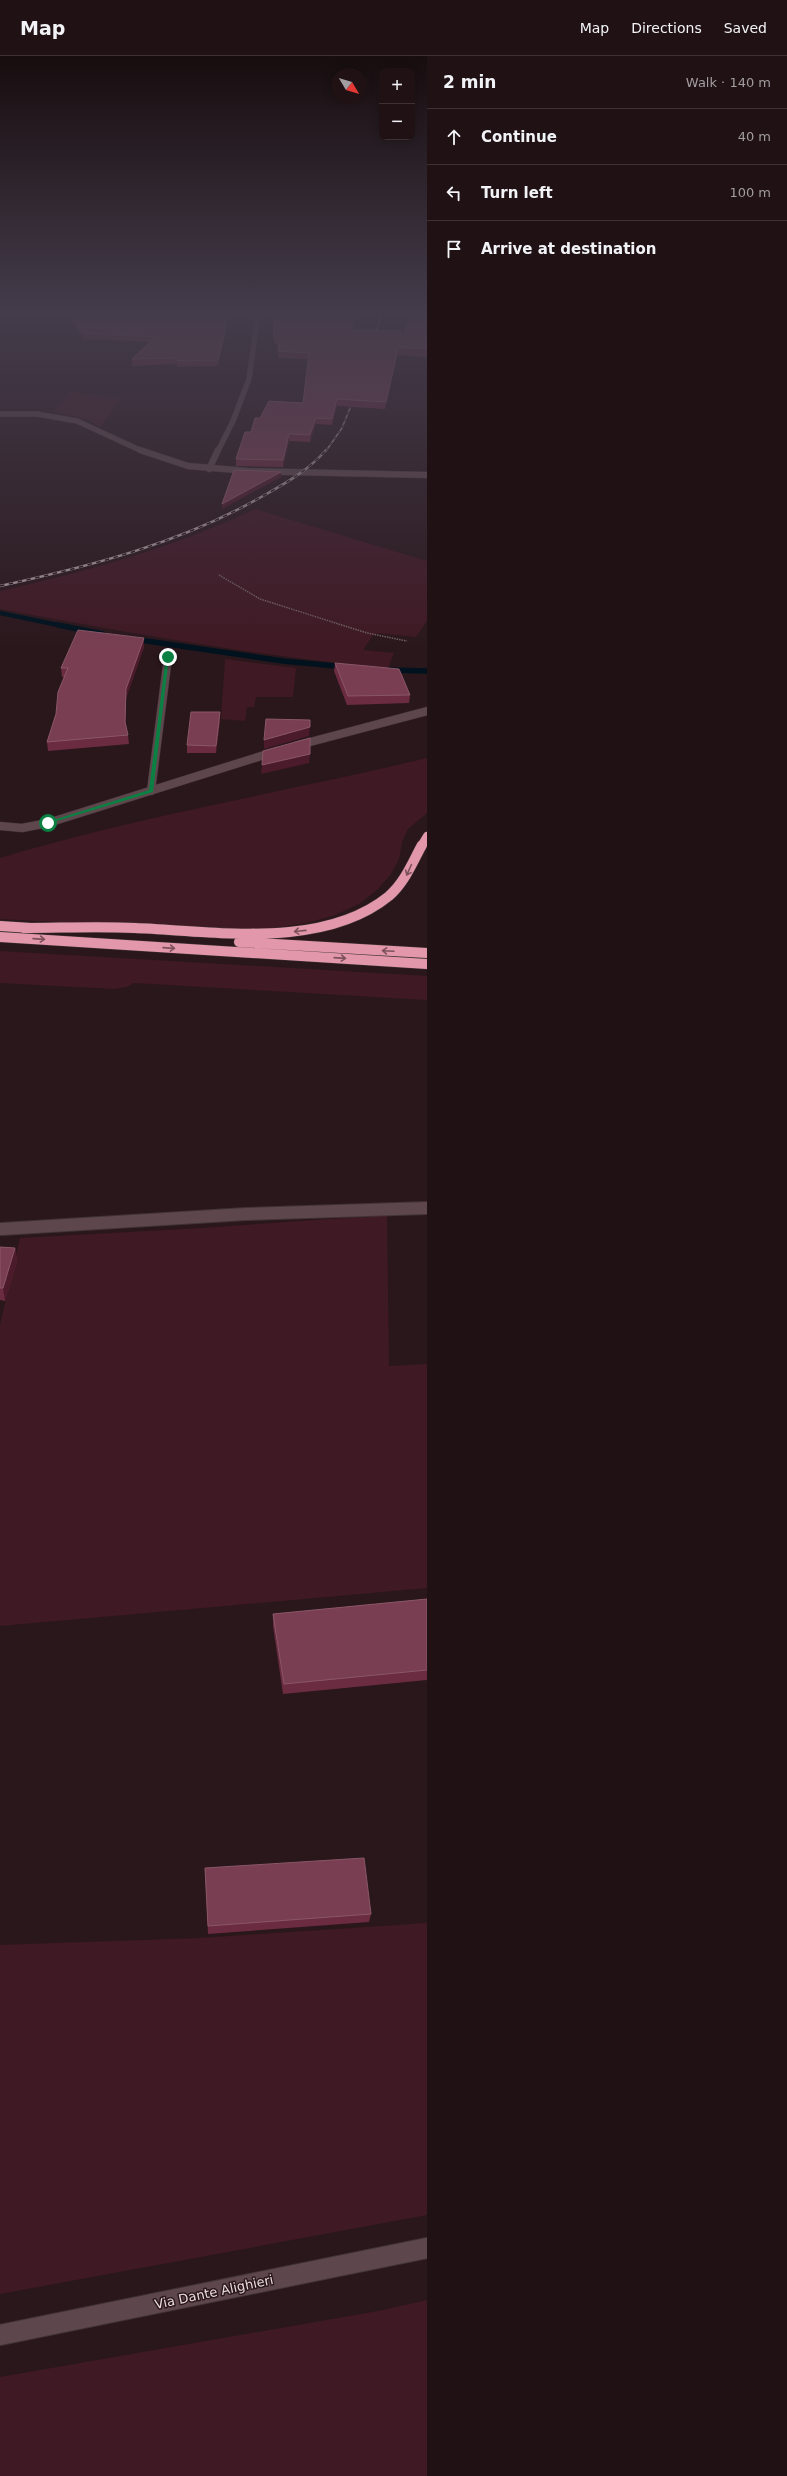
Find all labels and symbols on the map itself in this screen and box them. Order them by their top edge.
north arrow [331,68,367,104]
route end [159,648,177,666]
route start [39,814,57,832]
one-way arrow [405,864,412,876]
one-way arrow [294,927,307,934]
one-way arrow [32,936,45,943]
one-way arrow [162,944,175,951]
one-way arrow [382,947,395,954]
one-way arrow [333,955,346,962]
street label: Via Dante Alighieri [153,2272,275,2312]

